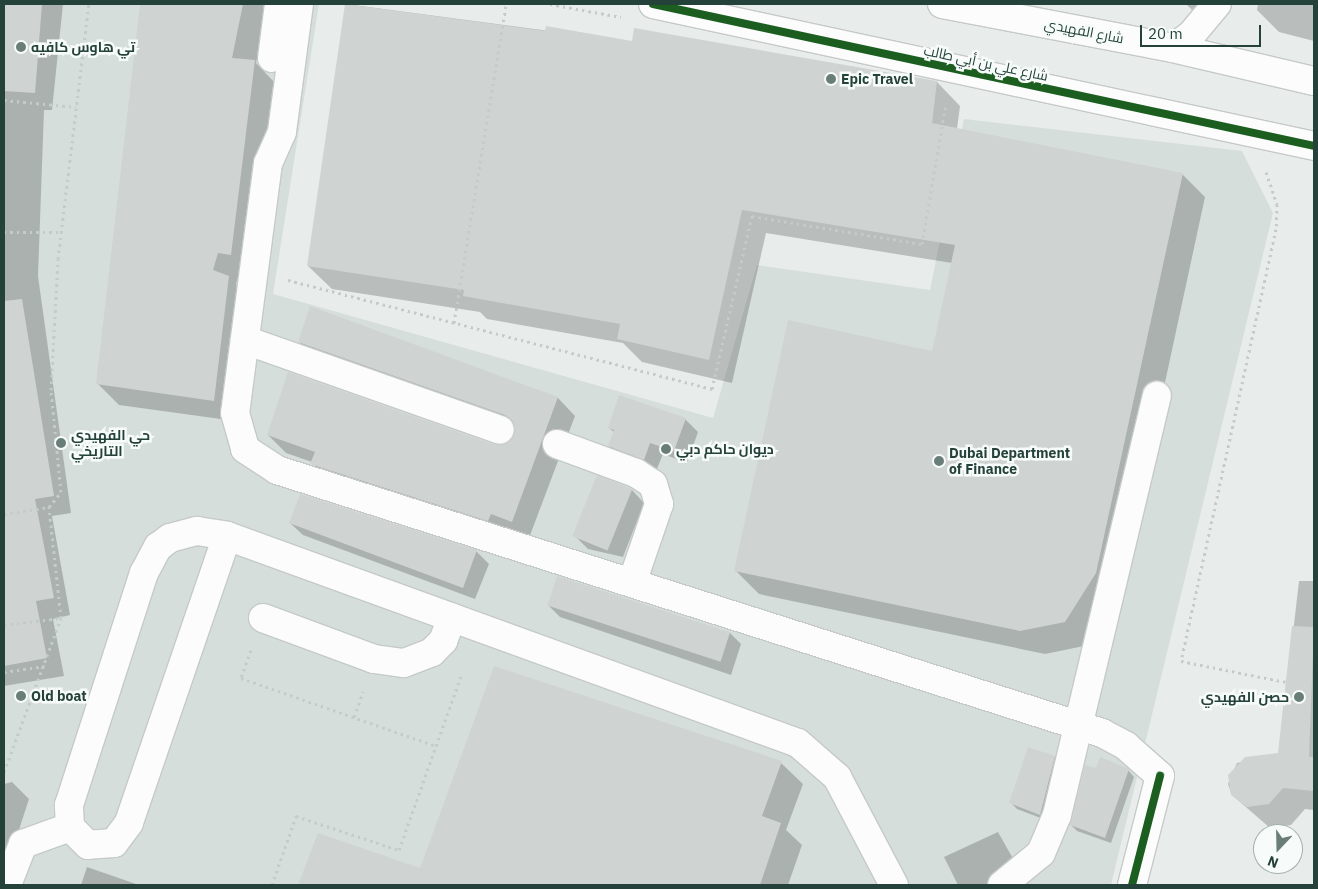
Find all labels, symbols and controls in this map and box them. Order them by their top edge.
street label: شارع الفهيدي [1043,15,1125,47]
scale bar [1143,15,1264,47]
text: 20 m [1148,24,1183,43]
place label: تي هاوس كافيه [31,39,135,55]
marker: تي هاوس كافيه [15,41,27,53]
street label: شارع علي بن أبي طالب [922,42,1050,84]
place label: Epic Travel [841,71,913,87]
marker: Epic Travel [825,73,837,85]
place label: حي الفهيدي التاريخي [71,427,150,460]
marker: حي الفهيدي التاريخي [55,437,67,449]
place label: ديوان حاكم دبي [676,441,774,457]
marker: ديوان حاكم دبي [660,443,672,455]
place label: Dubai Department of Finance [949,445,1070,478]
marker: Dubai Department of Finance [933,455,945,467]
place label: Old boat [31,688,87,704]
place label: حصن الفهيدي [1201,689,1289,705]
marker: Old boat [15,690,27,702]
marker: حصن الفهيدي [1293,691,1305,703]
north arrow [1253,824,1303,874]
text: N [1265,852,1281,872]

